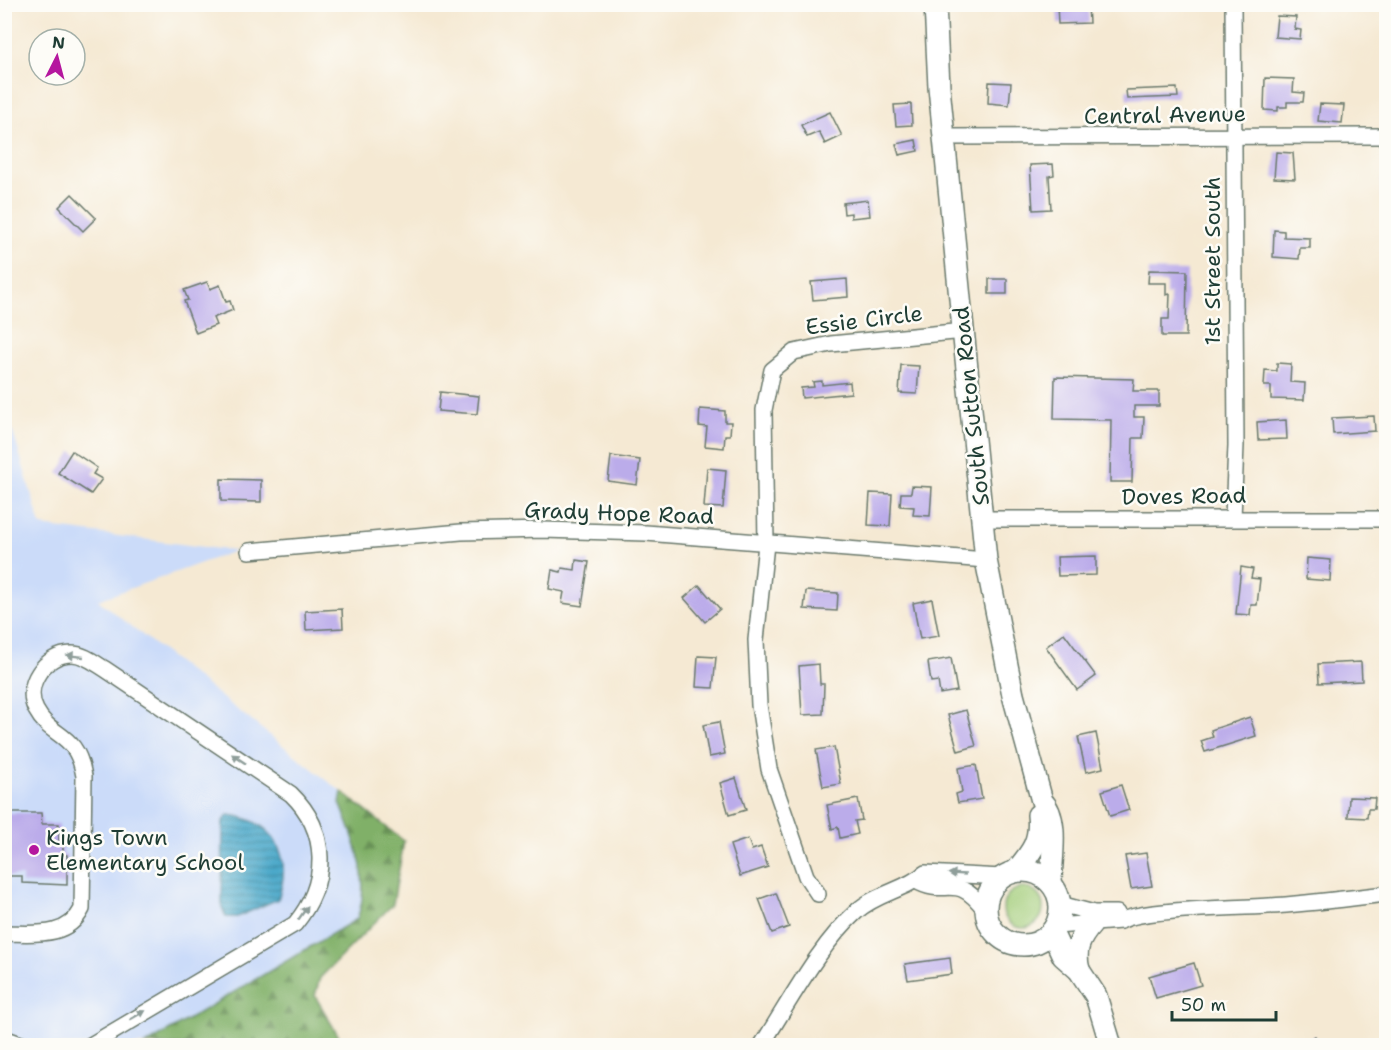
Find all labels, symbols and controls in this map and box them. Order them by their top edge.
north arrow [27,27,87,87]
text: N [51,31,66,54]
street label: Central Avenue [1084,99,1246,131]
street label: 1st Street South [1198,177,1227,346]
street label: Essie Circle [804,298,924,342]
street label: South Sutton Road [946,305,996,507]
street label: Doves Road [1121,480,1247,512]
street label: Grady Hope Road [524,495,714,531]
one-way arrow [65,651,84,661]
one-way arrow [231,753,247,765]
place label: Kings Town Elementary School [46,823,244,877]
marker: Kings Town Elementary School [27,843,41,857]
one-way arrow [948,869,967,879]
one-way arrow [297,905,309,921]
scale bar [1172,984,1276,1022]
text: 50 m [1181,993,1226,1017]
one-way arrow [130,1010,147,1020]

